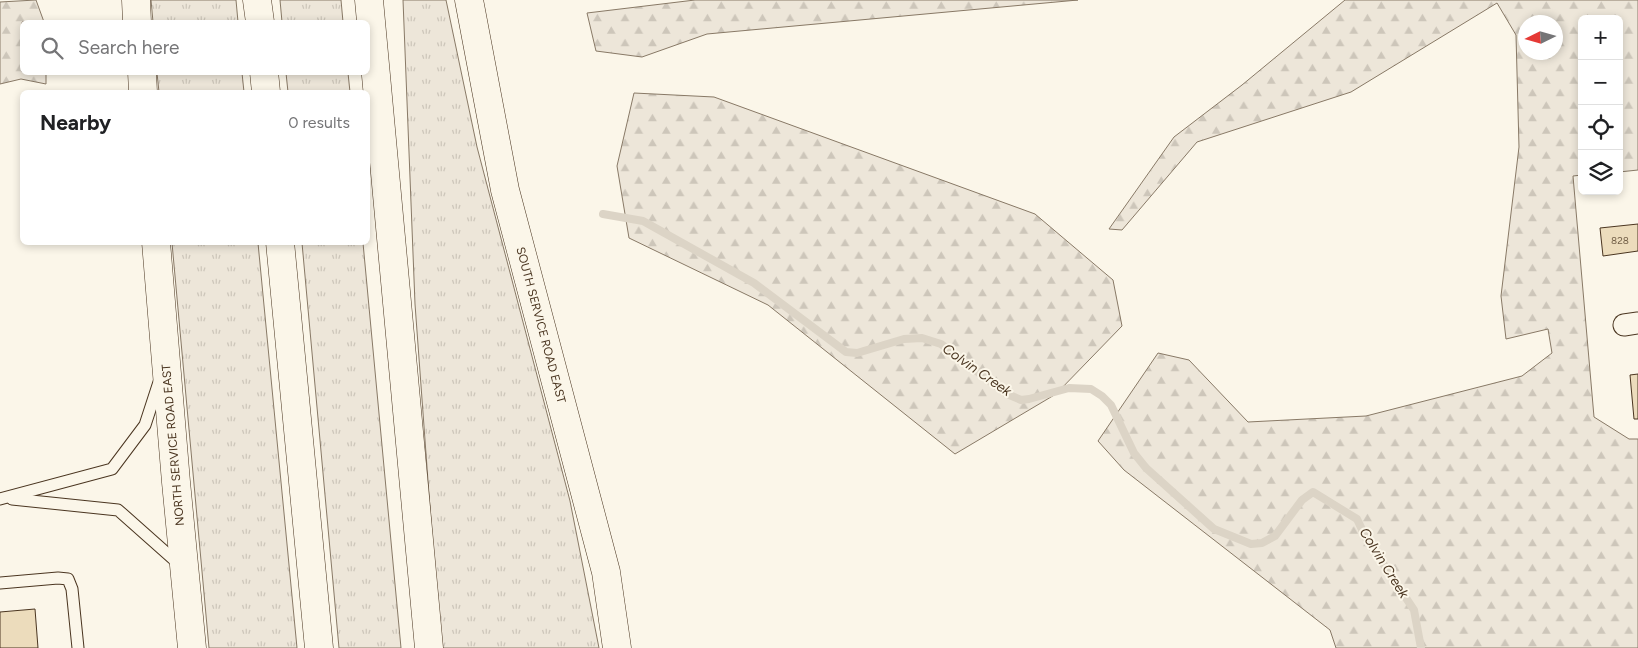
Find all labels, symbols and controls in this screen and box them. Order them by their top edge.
north arrow [1518,15,1563,60]
map controls [1578,15,1623,195]
button: + [1578,15,1623,60]
search box [20,20,370,75]
icon: search [38,34,66,62]
text: Search here [78,36,180,59]
button: − [1578,60,1623,105]
button: locate [1578,105,1623,150]
text: Nearby [40,110,111,135]
text: 0 results [288,113,350,132]
button: layers [1578,150,1623,195]
house number: 828 [1611,234,1629,247]
street label: SOUTH SERVICE ROAD EAST [513,245,569,405]
water label: Colvin Creek [939,340,1016,401]
street label: NORTH SERVICE ROAD EAST [159,363,187,526]
water label: Colvin Creek [1356,525,1413,603]

